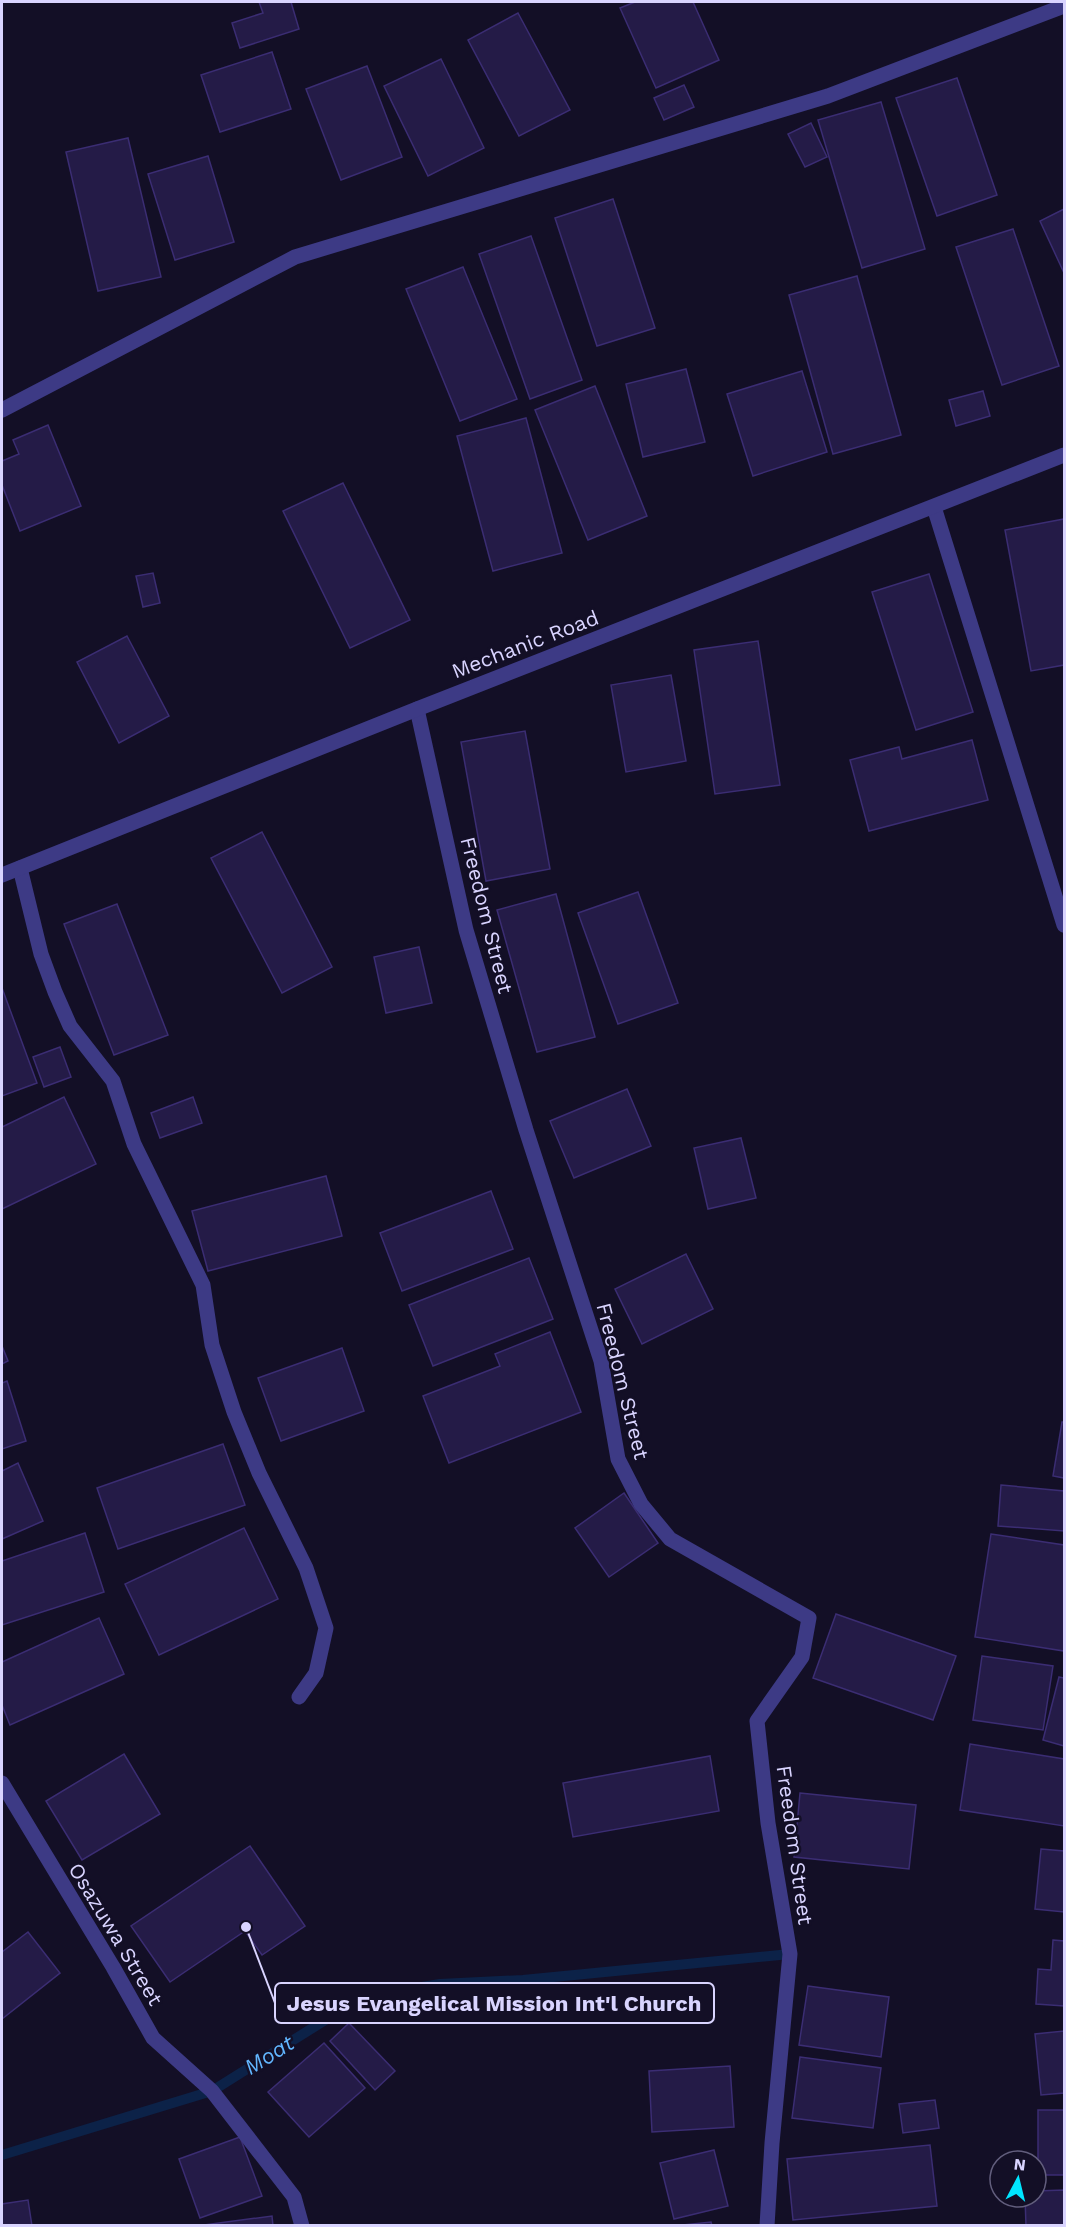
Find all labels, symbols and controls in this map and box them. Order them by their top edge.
street label: Mechanic Road [448,605,602,683]
street label: Freedom Street [455,834,519,996]
street label: Freedom Street [591,1300,655,1462]
street label: Freedom Street [771,1764,819,1926]
street label: Osazuwa Street [64,1858,169,2010]
callout: Jesus Evangelical Mission Int'l Church [275,1983,714,2023]
text: Jesus Evangelical Mission Int'l Church [287,1991,701,2016]
water label: Moat [240,2030,299,2080]
north arrow [988,2149,1048,2209]
text: N [1013,2154,1027,2175]

